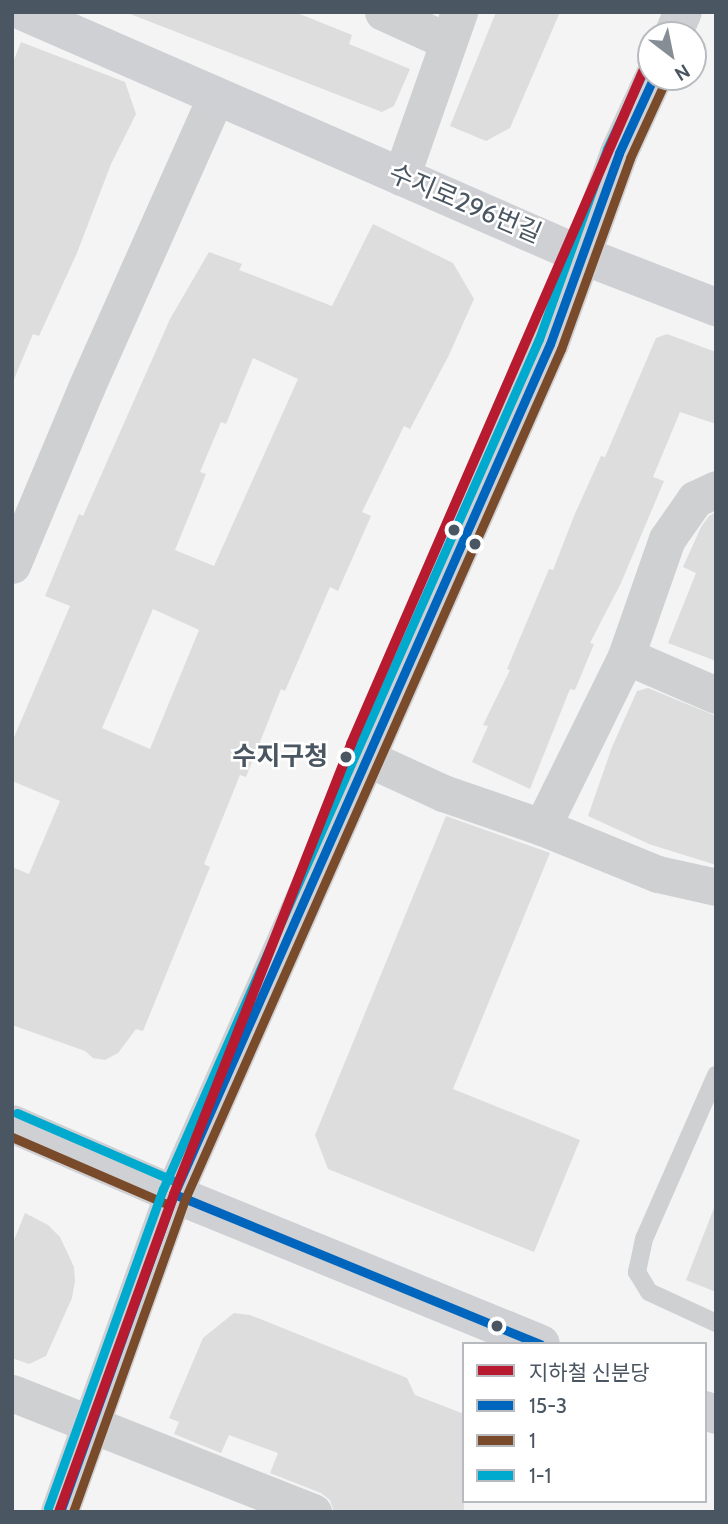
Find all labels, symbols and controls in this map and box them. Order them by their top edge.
north arrow [637,21,707,91]
text: N [671,59,694,86]
street label: 수지로296번길 [384,158,546,250]
unlabelled marker [447,523,461,537]
unlabelled marker [468,537,482,551]
place label: 수지구청 [232,741,328,773]
marker: 수지구청 [335,746,357,768]
unlabelled marker [490,1319,504,1333]
legend [462,1342,707,1503]
text: 지하철 신분당 [529,1360,650,1385]
text: 15-3 [529,1393,567,1418]
text: 1 [529,1428,536,1453]
text: 1-1 [529,1463,551,1488]

